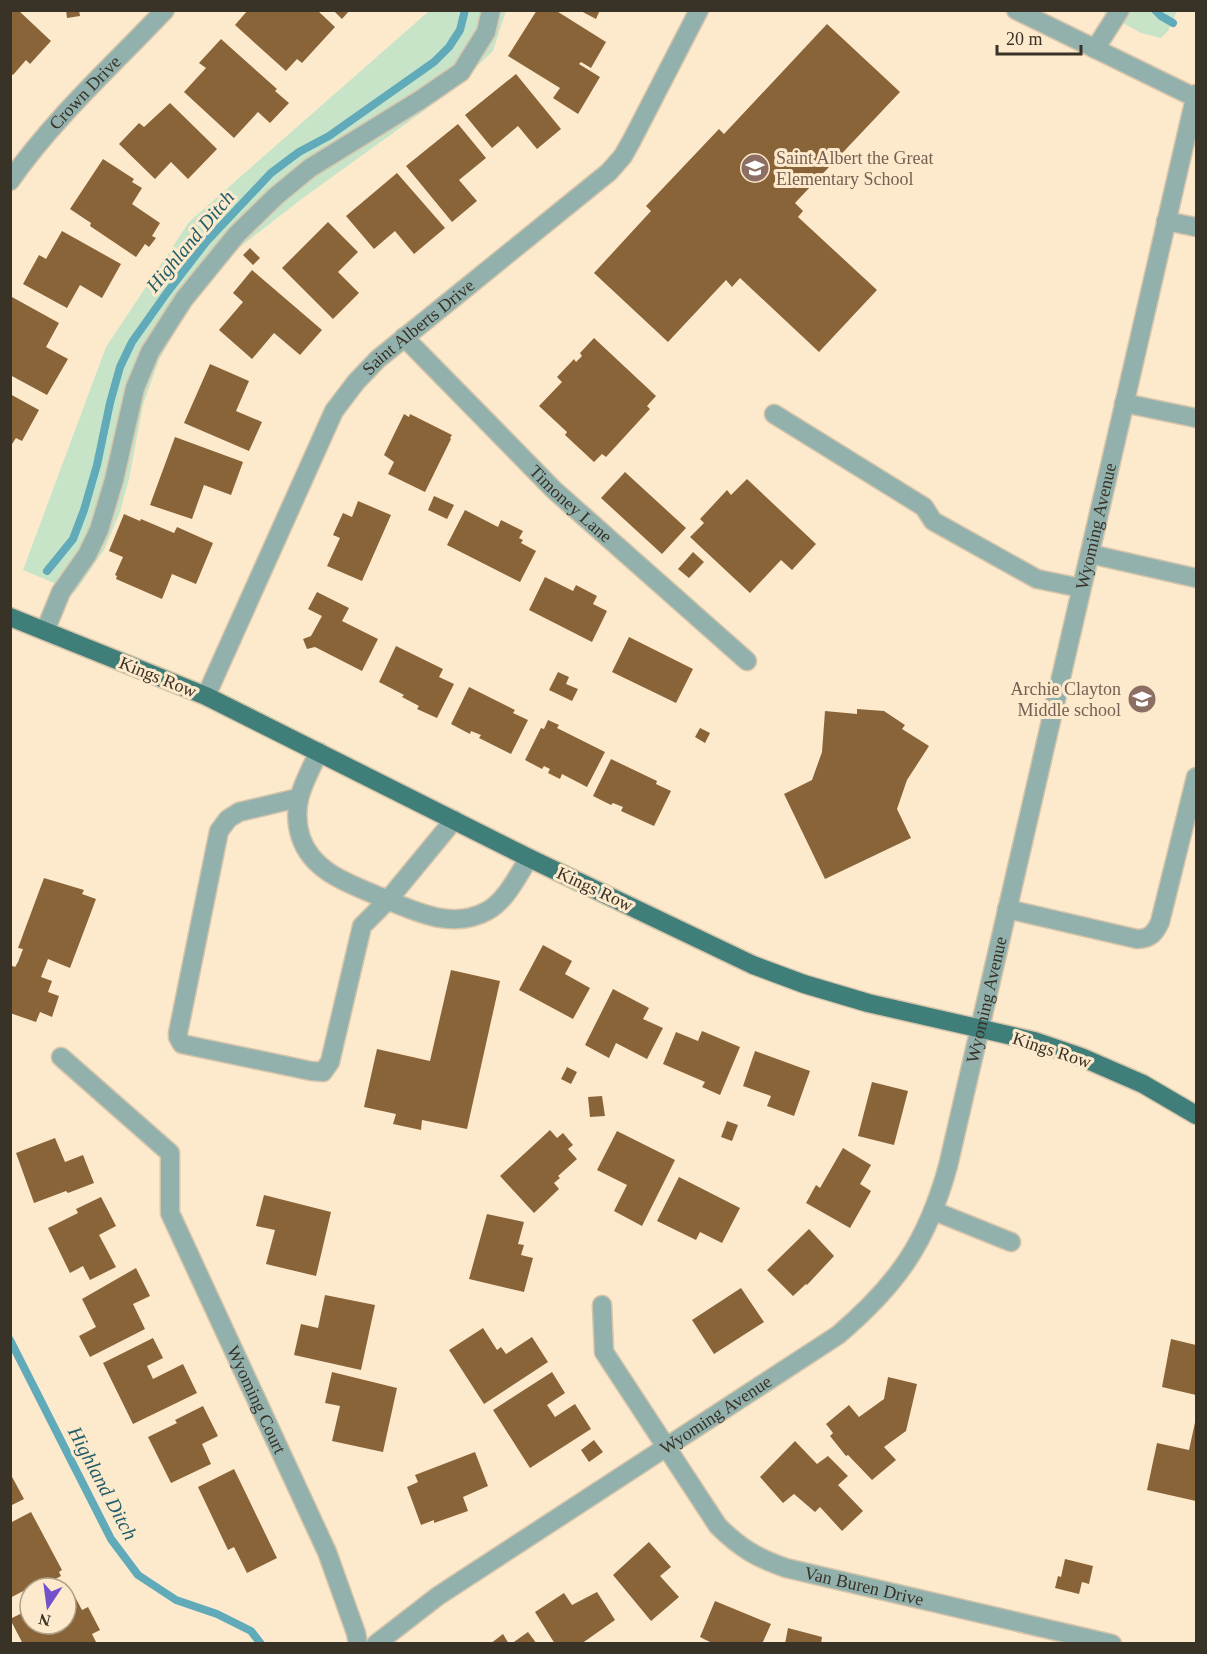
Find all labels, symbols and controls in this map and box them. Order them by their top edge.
scale bar [997,18,1081,56]
text: 20 m [1006,29,1043,49]
street label: Crown Drive [45,51,125,134]
place label: Saint Albert the Great Elementary School [776,148,933,189]
school or university icon: Saint Albert the Great Elementary School [739,152,771,184]
water label: Highland Ditch [141,186,239,297]
street label: Saint Alberts Drive [358,275,478,379]
street label: Timoney Lane [525,461,616,547]
street label: Wyoming Avenue [1072,461,1120,591]
street label: Kings Row [116,652,200,702]
place label: Archie Clayton Middle school [1011,679,1121,720]
school or university icon: Archie Clayton Middle school [1126,683,1158,715]
street label: Kings Row [554,863,636,915]
street label: Wyoming Avenue [962,935,1011,1065]
street label: Kings Row [1010,1028,1094,1072]
street label: Wyoming Court [223,1343,290,1457]
street label: Wyoming Avenue [656,1371,775,1458]
water label: Highland Ditch [63,1422,142,1544]
street label: Van Buren Drive [802,1563,926,1610]
north arrow [18,1576,78,1636]
text: N [37,1610,52,1630]

